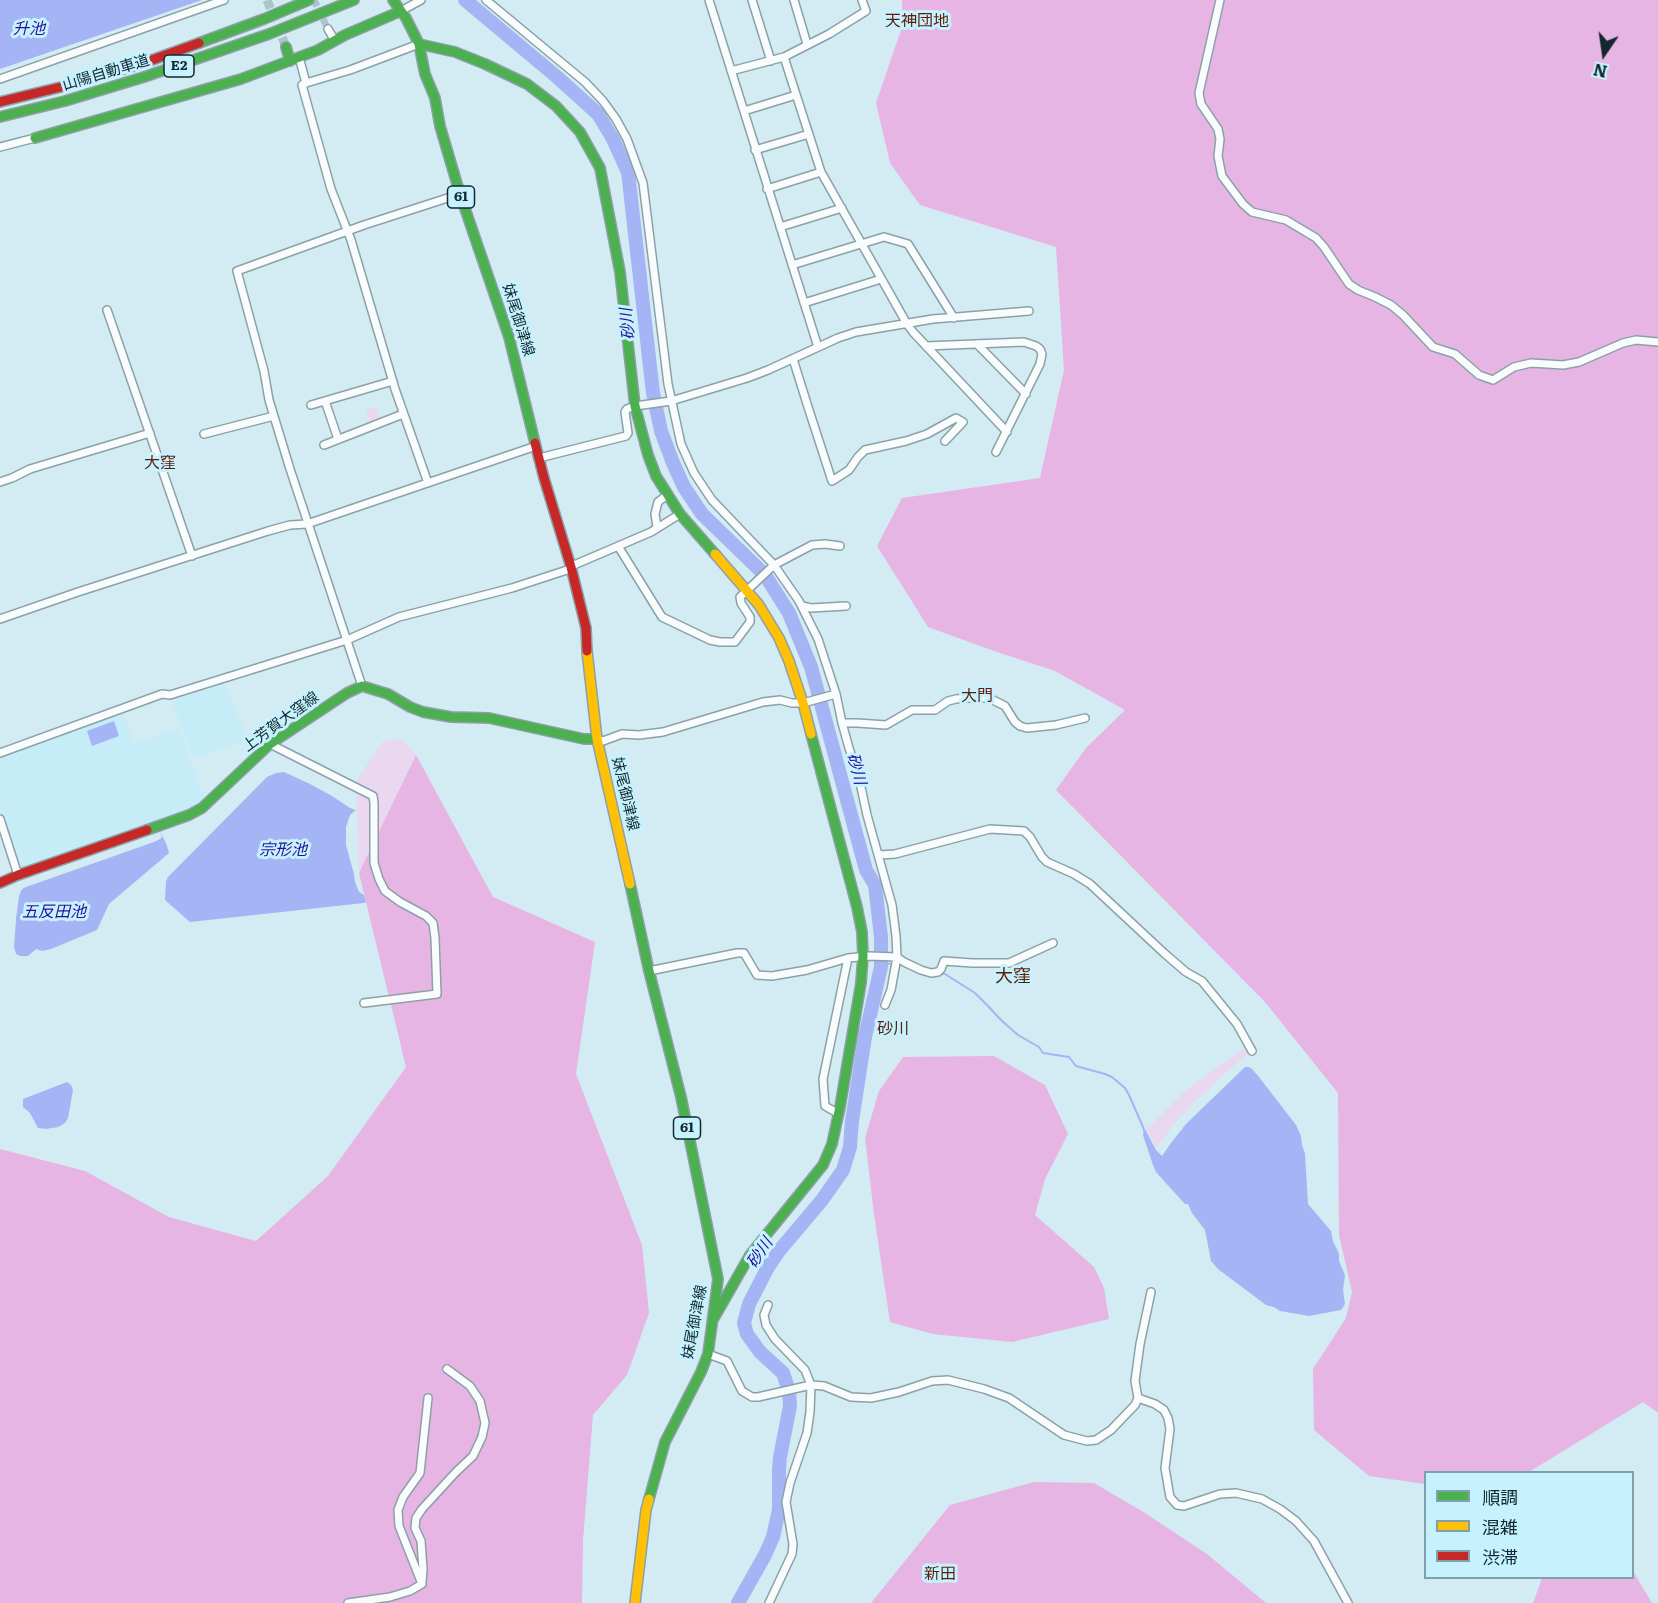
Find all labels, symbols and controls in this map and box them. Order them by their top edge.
district label: 天神団地 [885,11,949,31]
water label: 升池 [13,19,45,39]
north arrow [1574,24,1634,84]
street label: 山陽自動車道 [60,51,152,95]
road number: E2 [164,55,194,77]
text: N [1591,58,1609,85]
road number: 61 [448,186,474,208]
street label: 妹尾御津線 [498,282,538,358]
water label: 砂川 [617,307,639,341]
district label: 大窪 [144,453,176,473]
district label: 大門 [961,686,993,706]
street label: 上芳賀大窪線 [239,688,323,756]
water label: 砂川 [843,751,869,787]
street label: 妹尾御津線 [608,755,642,833]
water label: 宗形池 [259,840,307,860]
water label: 五反田池 [22,902,86,922]
district label: 大窪 [995,966,1031,988]
district label: 砂川 [877,1019,909,1039]
road number: 61 [674,1117,700,1139]
water label: 砂川 [743,1234,777,1272]
street label: 妹尾御津線 [679,1283,711,1361]
legend [1424,1471,1634,1579]
text: 順調 [1482,1483,1518,1510]
text: 混雑 [1482,1513,1518,1540]
text: 渋滞 [1482,1543,1518,1570]
district label: 新田 [924,1564,956,1584]

